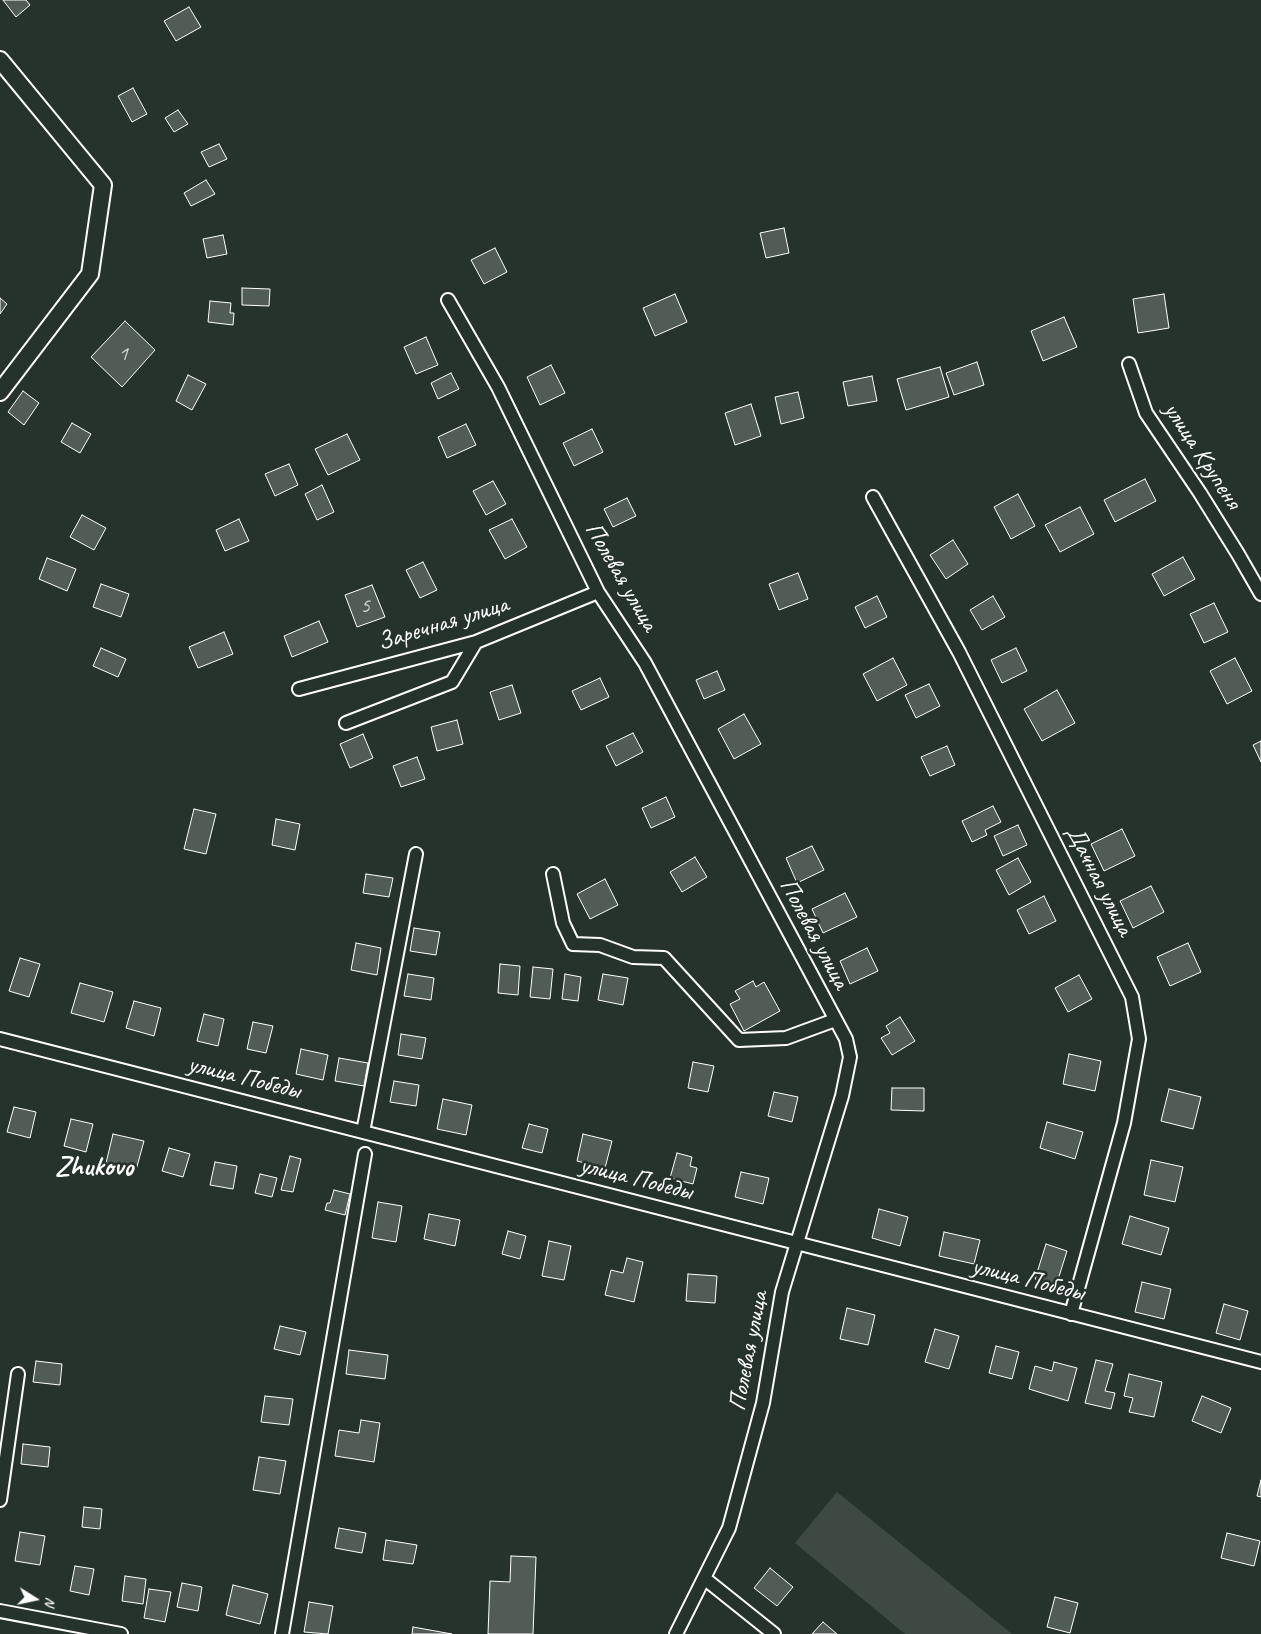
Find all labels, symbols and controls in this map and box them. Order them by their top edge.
house number: 1 [118,341,128,367]
street label: улица Крупеня [1156,397,1248,515]
street label: Полевая улица [578,517,664,637]
street label: Заречная улица [374,590,512,658]
house number: 5 [360,593,370,619]
street label: Дачная улица [1059,821,1139,941]
street label: Полевая улица [772,874,856,994]
street label: улица Победы [185,1050,303,1106]
district label: Zhukovo [55,1151,133,1185]
street label: улица Победы [577,1151,695,1207]
street label: улица Победы [969,1252,1087,1308]
street label: Полевая улица [723,1289,775,1413]
north arrow [10,1574,60,1624]
text: N [41,1596,59,1607]

